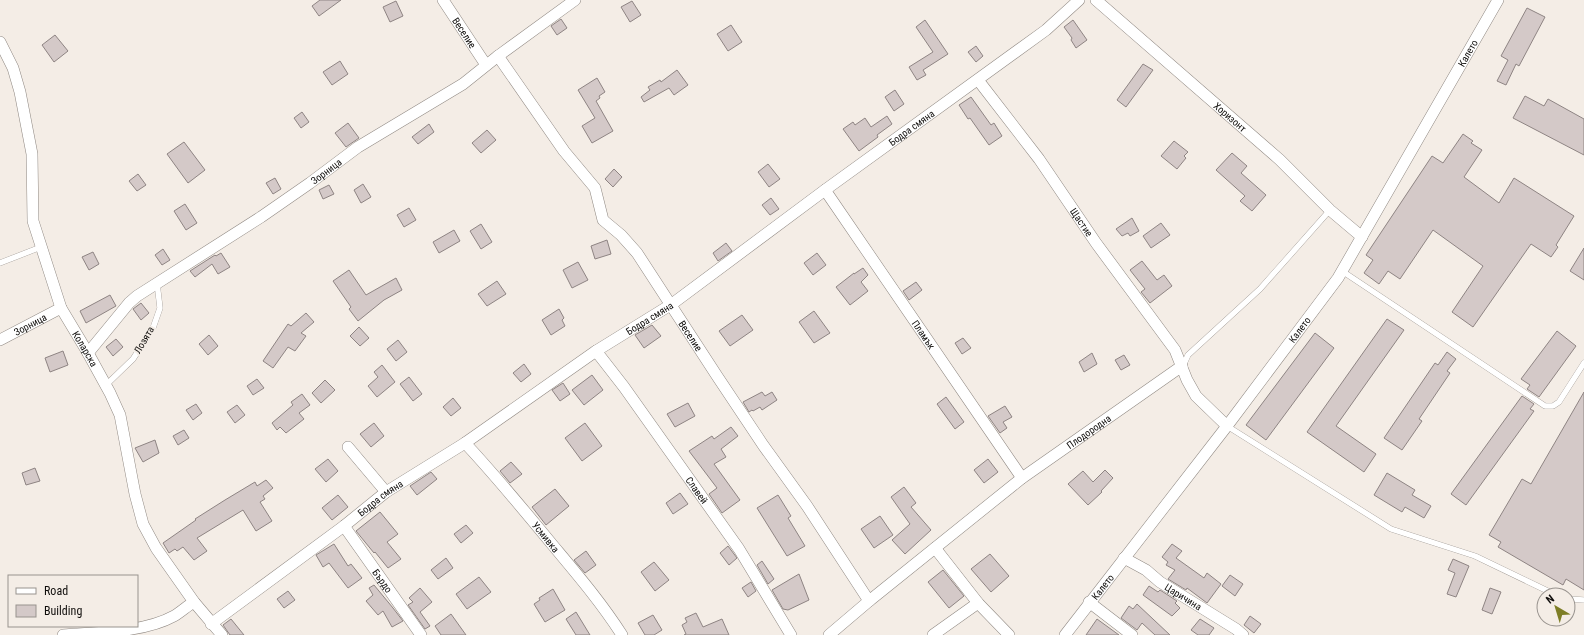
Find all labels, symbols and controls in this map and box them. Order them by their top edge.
street label: Веселие [450,15,479,50]
street label: Калето [1455,38,1480,68]
street label: Хоризонт [1212,100,1249,134]
street label: Бодра смяна [886,107,936,148]
street label: Зорница [309,156,344,186]
street label: Щастие [1068,206,1095,239]
street label: Бодра смяна [624,299,675,337]
street label: Зорница [12,311,49,337]
street label: Калето [1286,315,1313,345]
street label: Веселие [677,318,705,353]
street label: Пламък [910,318,938,351]
street label: Лозята [132,324,156,355]
street label: Коларска [70,329,100,369]
street label: Плодородна [1064,412,1113,451]
street label: Славей [684,474,710,506]
street label: Бодра смяна [355,477,405,518]
street label: Усмивка [530,519,562,554]
street label: Бърдо [371,567,395,595]
street label: Калето [1089,572,1116,602]
legend [8,575,138,627]
street label: Царичина [1163,581,1204,612]
text: Road [44,584,68,598]
north arrow [1536,587,1576,627]
text: N [1543,592,1557,607]
text: Building [44,604,82,618]

